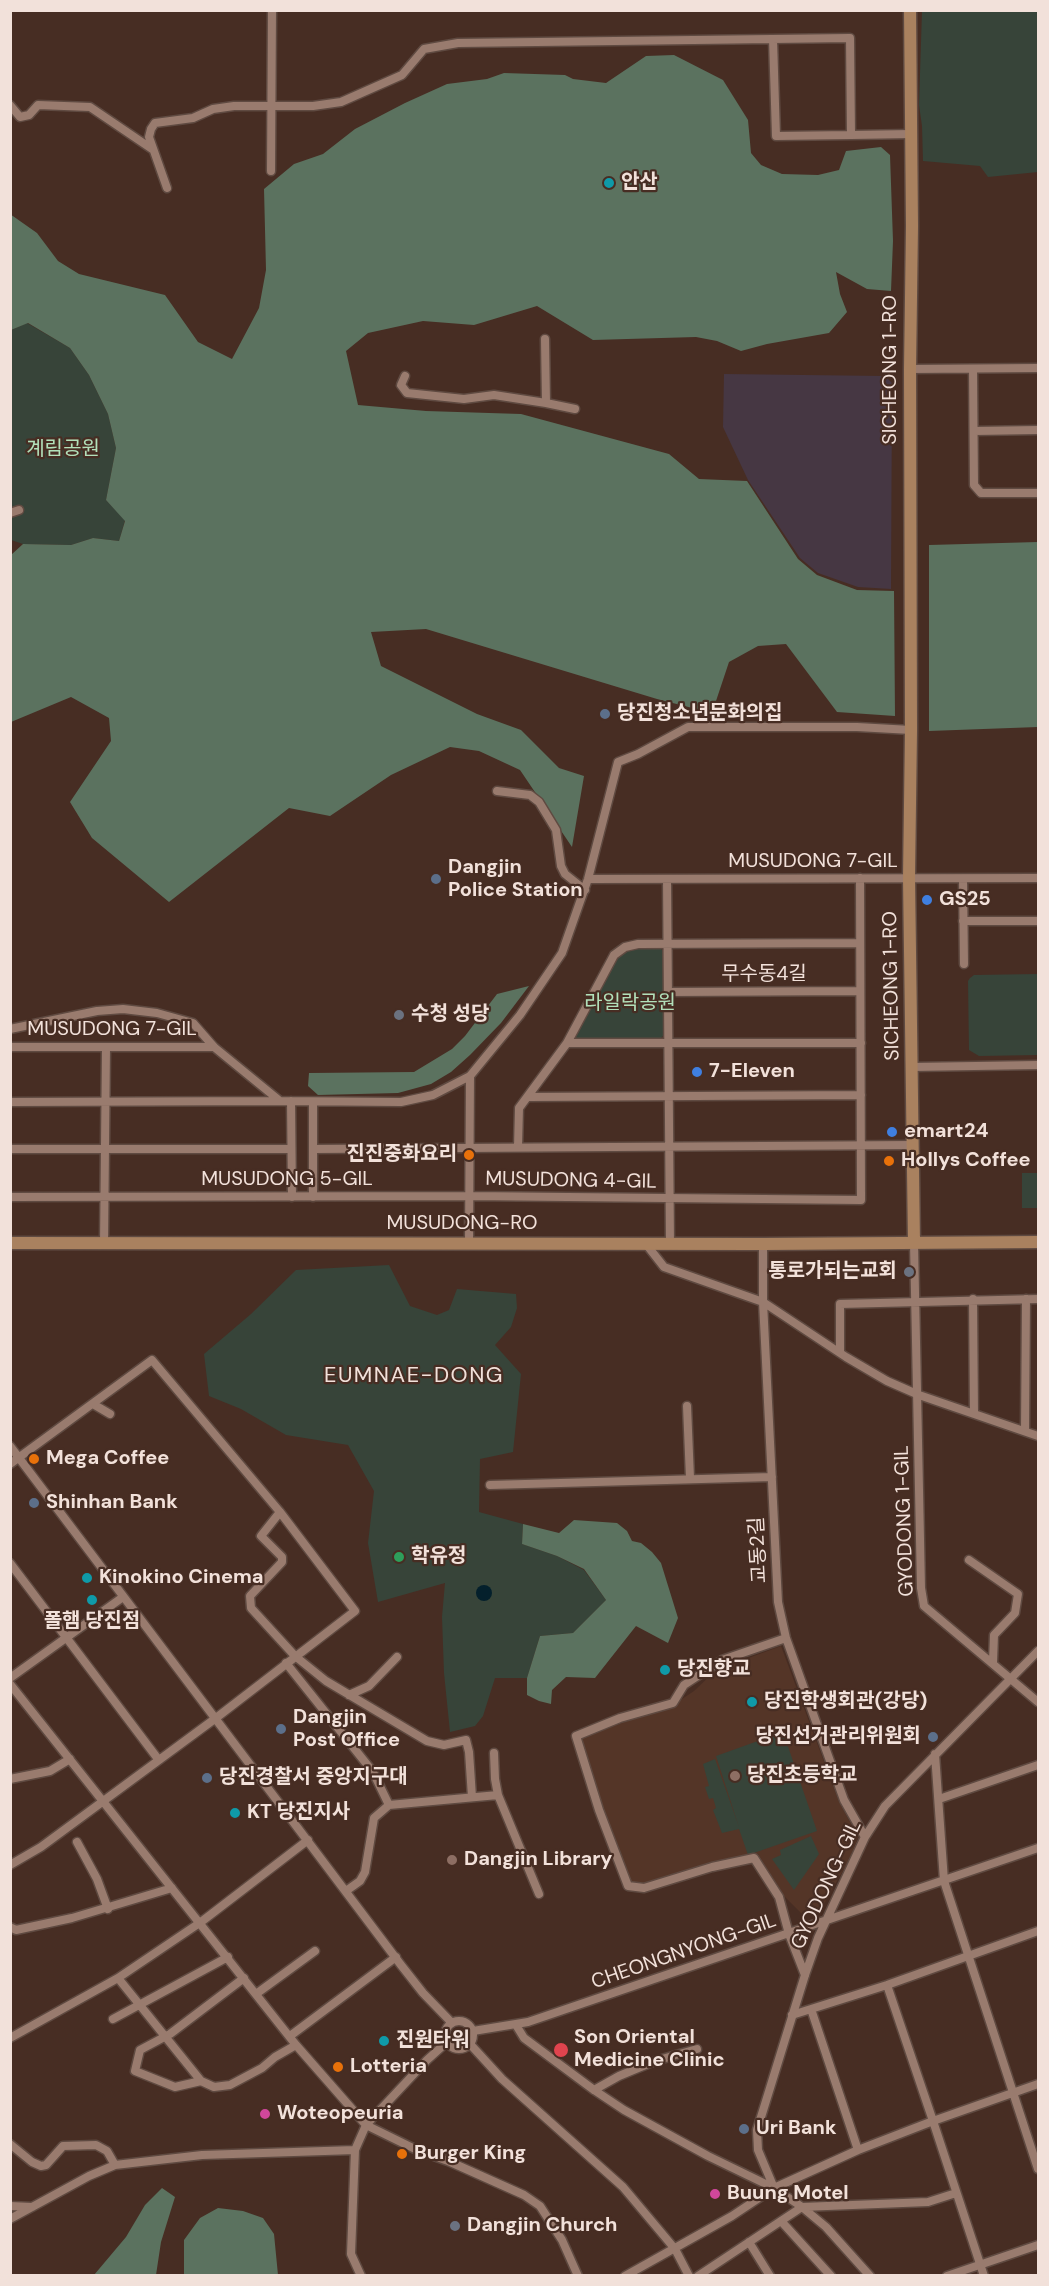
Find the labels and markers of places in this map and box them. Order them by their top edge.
place label: 안산 [621,171,658,195]
marker: 안산 [602,176,616,190]
place label: 당진청소년문화의집 [617,702,783,726]
marker: 당진청소년문화의집 [598,707,612,721]
place label: Dangjin Police Station [448,856,583,903]
marker: Dangjin Police Station [429,872,443,886]
place label: GS25 [939,888,991,912]
marker: GS25 [920,893,934,907]
place label: 수청 성당 [411,1003,489,1027]
marker: 수청 성당 [392,1008,406,1022]
place label: 7-Eleven [709,1060,795,1084]
marker: 7-Eleven [690,1065,704,1079]
place label: emart24 [904,1120,988,1144]
marker: emart24 [885,1125,899,1139]
place label: 진진중화요리 [347,1143,457,1167]
marker: 진진중화요리 [462,1148,476,1162]
place label: Hollys Coffee [901,1149,1031,1173]
marker: Hollys Coffee [882,1154,896,1168]
place label: 통로가되는교회 [768,1260,897,1284]
marker: 통로가되는교회 [902,1265,916,1279]
place label: Mega Coffee [46,1447,169,1471]
marker: Mega Coffee [27,1452,41,1466]
place label: Shinhan Bank [46,1491,178,1515]
marker: Shinhan Bank [27,1496,41,1510]
place label: 학유정 [411,1545,466,1569]
marker: 학유정 [392,1550,406,1564]
place label: Kinokino Cinema [99,1566,264,1590]
marker: Kinokino Cinema [80,1571,94,1585]
marker: 폴햄 당진점 [85,1593,99,1607]
place label: 폴햄 당진점 [44,1610,140,1634]
place label: 당진향교 [677,1658,751,1682]
marker: 당진향교 [658,1663,672,1677]
place label: 당진학생회관(강당) [764,1690,927,1714]
marker: 당진학생회관(강당) [745,1695,759,1709]
place label: Dangjin Post Office [293,1706,400,1753]
marker: Dangjin Post Office [274,1722,288,1736]
place label: 당진선거관리위원회 [755,1725,921,1749]
marker: 당진선거관리위원회 [926,1730,940,1744]
place label: 당진초등학교 [747,1764,857,1788]
place label: 당진경찰서 중앙지구대 [219,1766,408,1790]
marker: 당진초등학교 [728,1769,742,1783]
marker: 당진경찰서 중앙지구대 [200,1771,214,1785]
place label: KT 당진지사 [247,1801,350,1825]
marker: KT 당진지사 [228,1806,242,1820]
place label: Dangjin Library [464,1848,612,1872]
marker: Dangjin Library [445,1853,459,1867]
place label: Son Oriental Medicine Clinic [574,2026,725,2073]
place label: 진원타워 [396,2029,470,2053]
marker: 진원타워 [377,2034,391,2048]
marker: Son Oriental Medicine Clinic [552,2041,570,2059]
place label: Lotteria [350,2055,427,2079]
marker: Lotteria [331,2060,345,2074]
place label: Woteopeuria [277,2102,404,2126]
marker: Woteopeuria [258,2107,272,2121]
place label: Uri Bank [756,2117,836,2141]
marker: Uri Bank [737,2122,751,2136]
place label: Burger King [414,2142,526,2166]
marker: Burger King [395,2147,409,2161]
place label: Buung Motel [727,2182,849,2206]
marker: Buung Motel [708,2187,722,2201]
place label: Dangjin Church [467,2214,617,2238]
marker: Dangjin Church [448,2219,462,2233]

